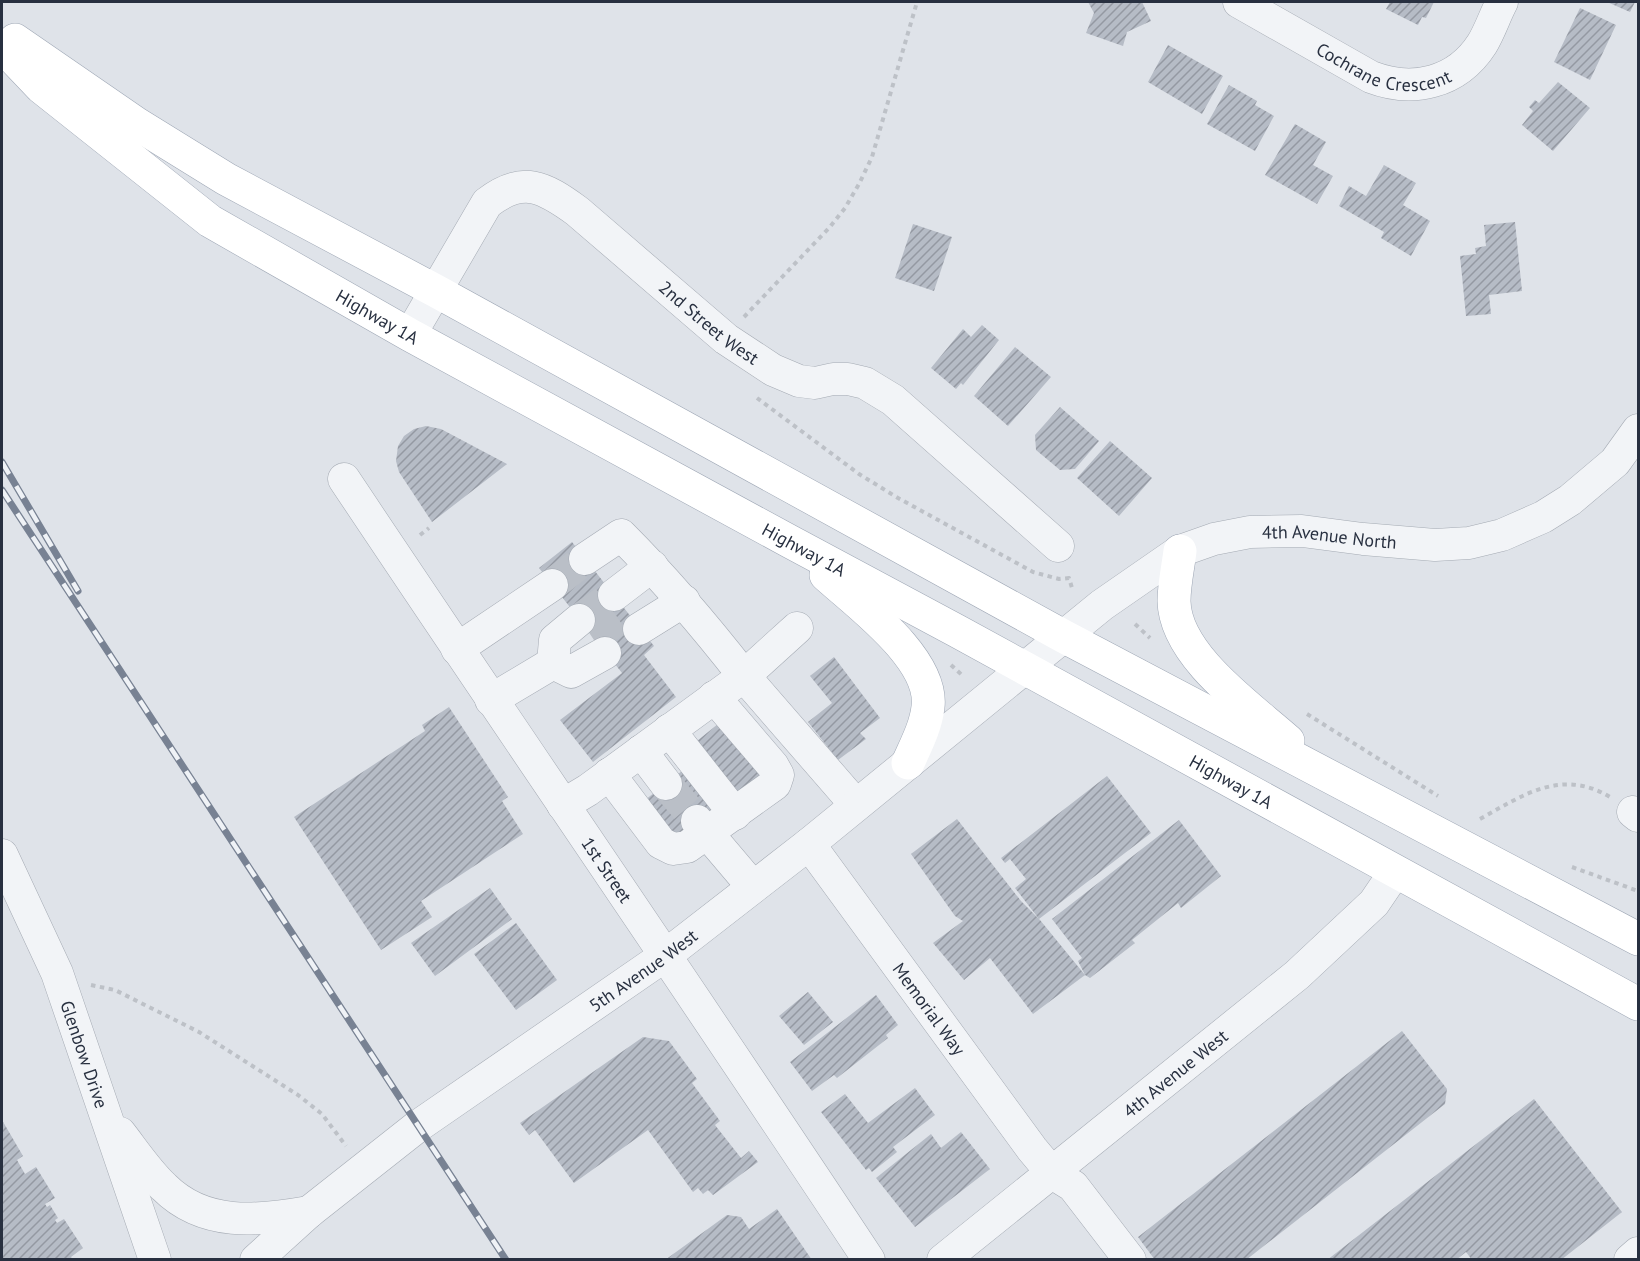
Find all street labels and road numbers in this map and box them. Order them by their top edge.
street label: Cochrane Crescent [1312,37,1455,96]
street label: 2nd Street West [654,275,763,369]
street label: Highway 1A [332,284,423,349]
street label: Highway 1A [758,517,850,581]
street label: 4th Avenue North [1262,519,1398,553]
street label: Highway 1A [1185,749,1277,813]
street label: 1st Street [577,832,638,907]
street label: 5th Avenue West [584,924,702,1016]
street label: Memorial Way [888,958,971,1060]
street label: Glenbow Drive [56,997,114,1111]
street label: 4th Avenue West [1118,1024,1232,1122]

